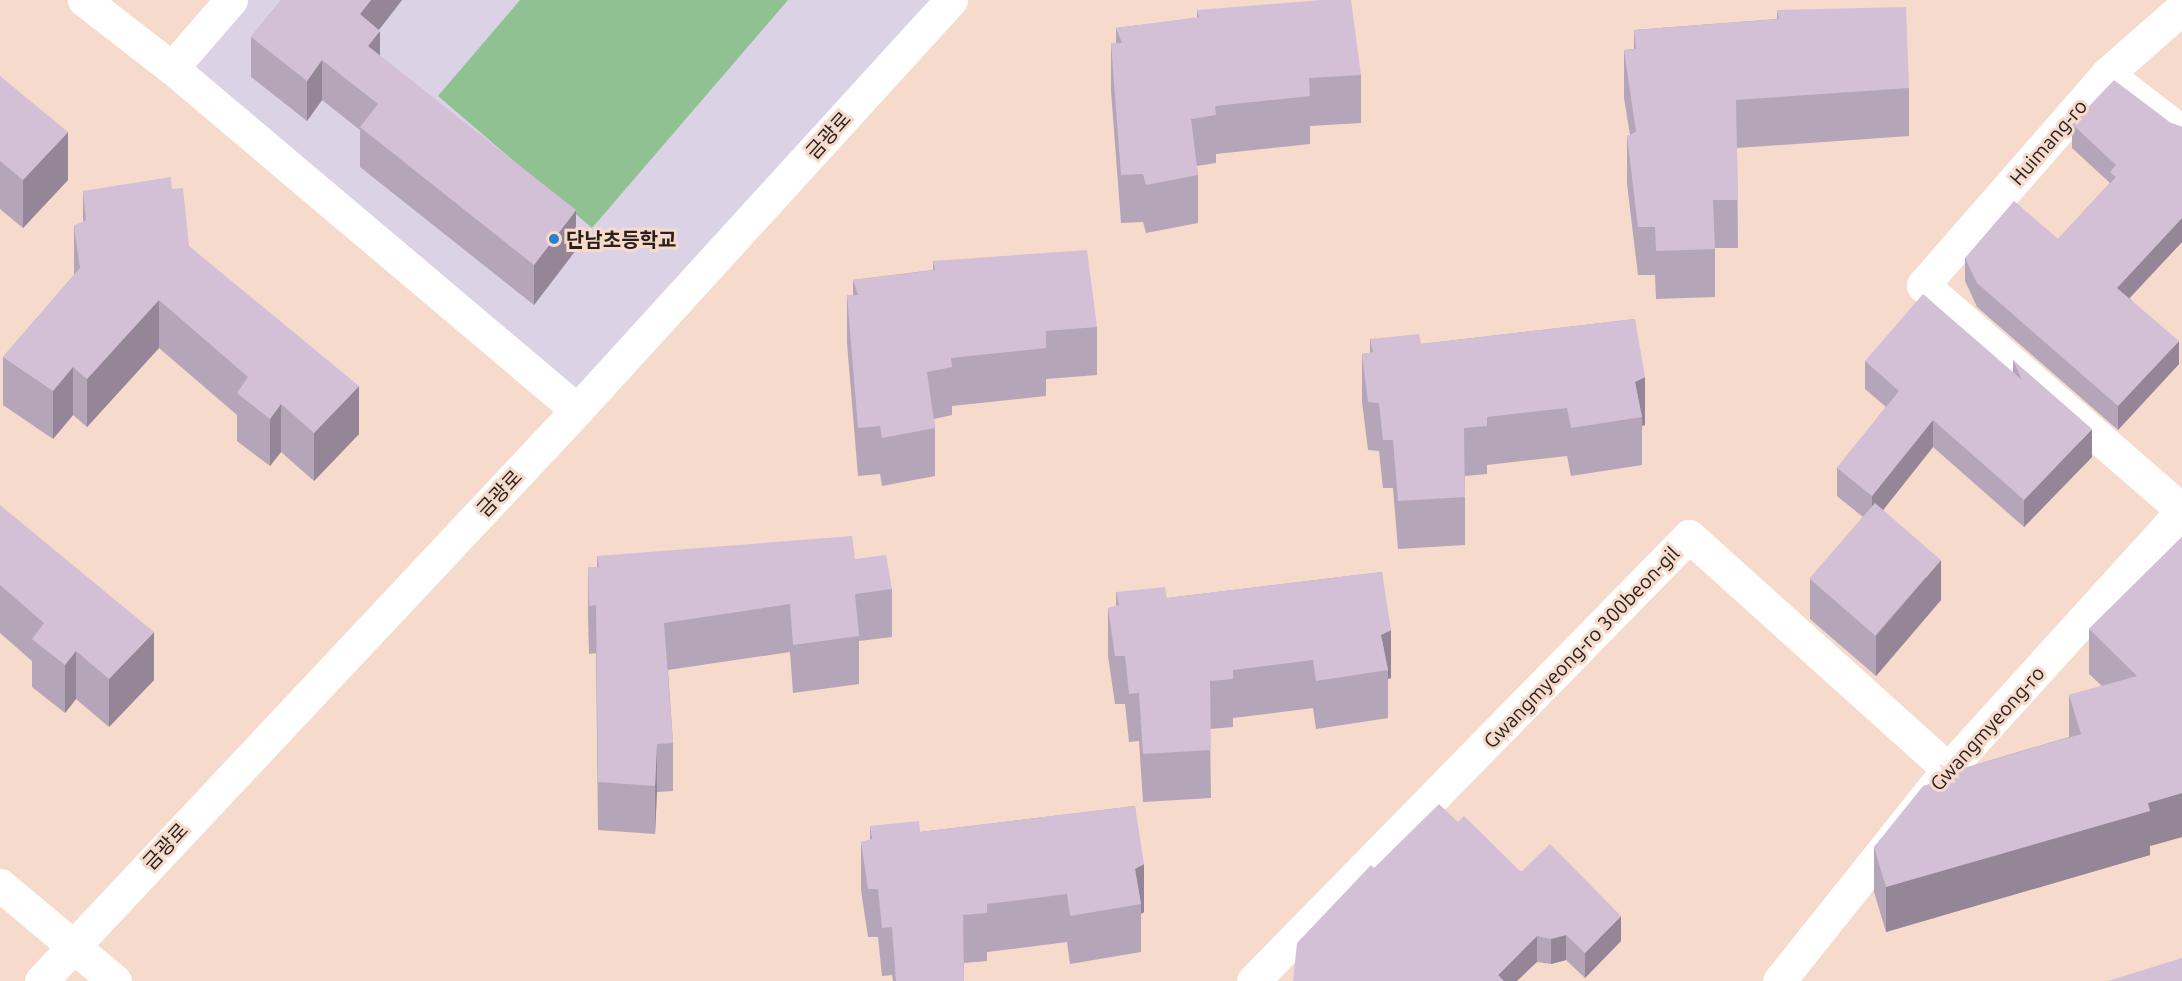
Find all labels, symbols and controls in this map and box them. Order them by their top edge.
street label: Huimang-ro [2004,94,2092,190]
street label: 금광로 [801,106,855,164]
place label: 단남초등학교 [566,227,676,251]
marker: 단남초등학교 [547,232,561,246]
street label: 금광로 [471,465,527,521]
street label: Gwangmyeong-ro 300beon-gil [1478,541,1684,753]
street label: Gwangmyeong-ro [1925,661,2049,795]
street label: 금광로 [137,818,193,874]

